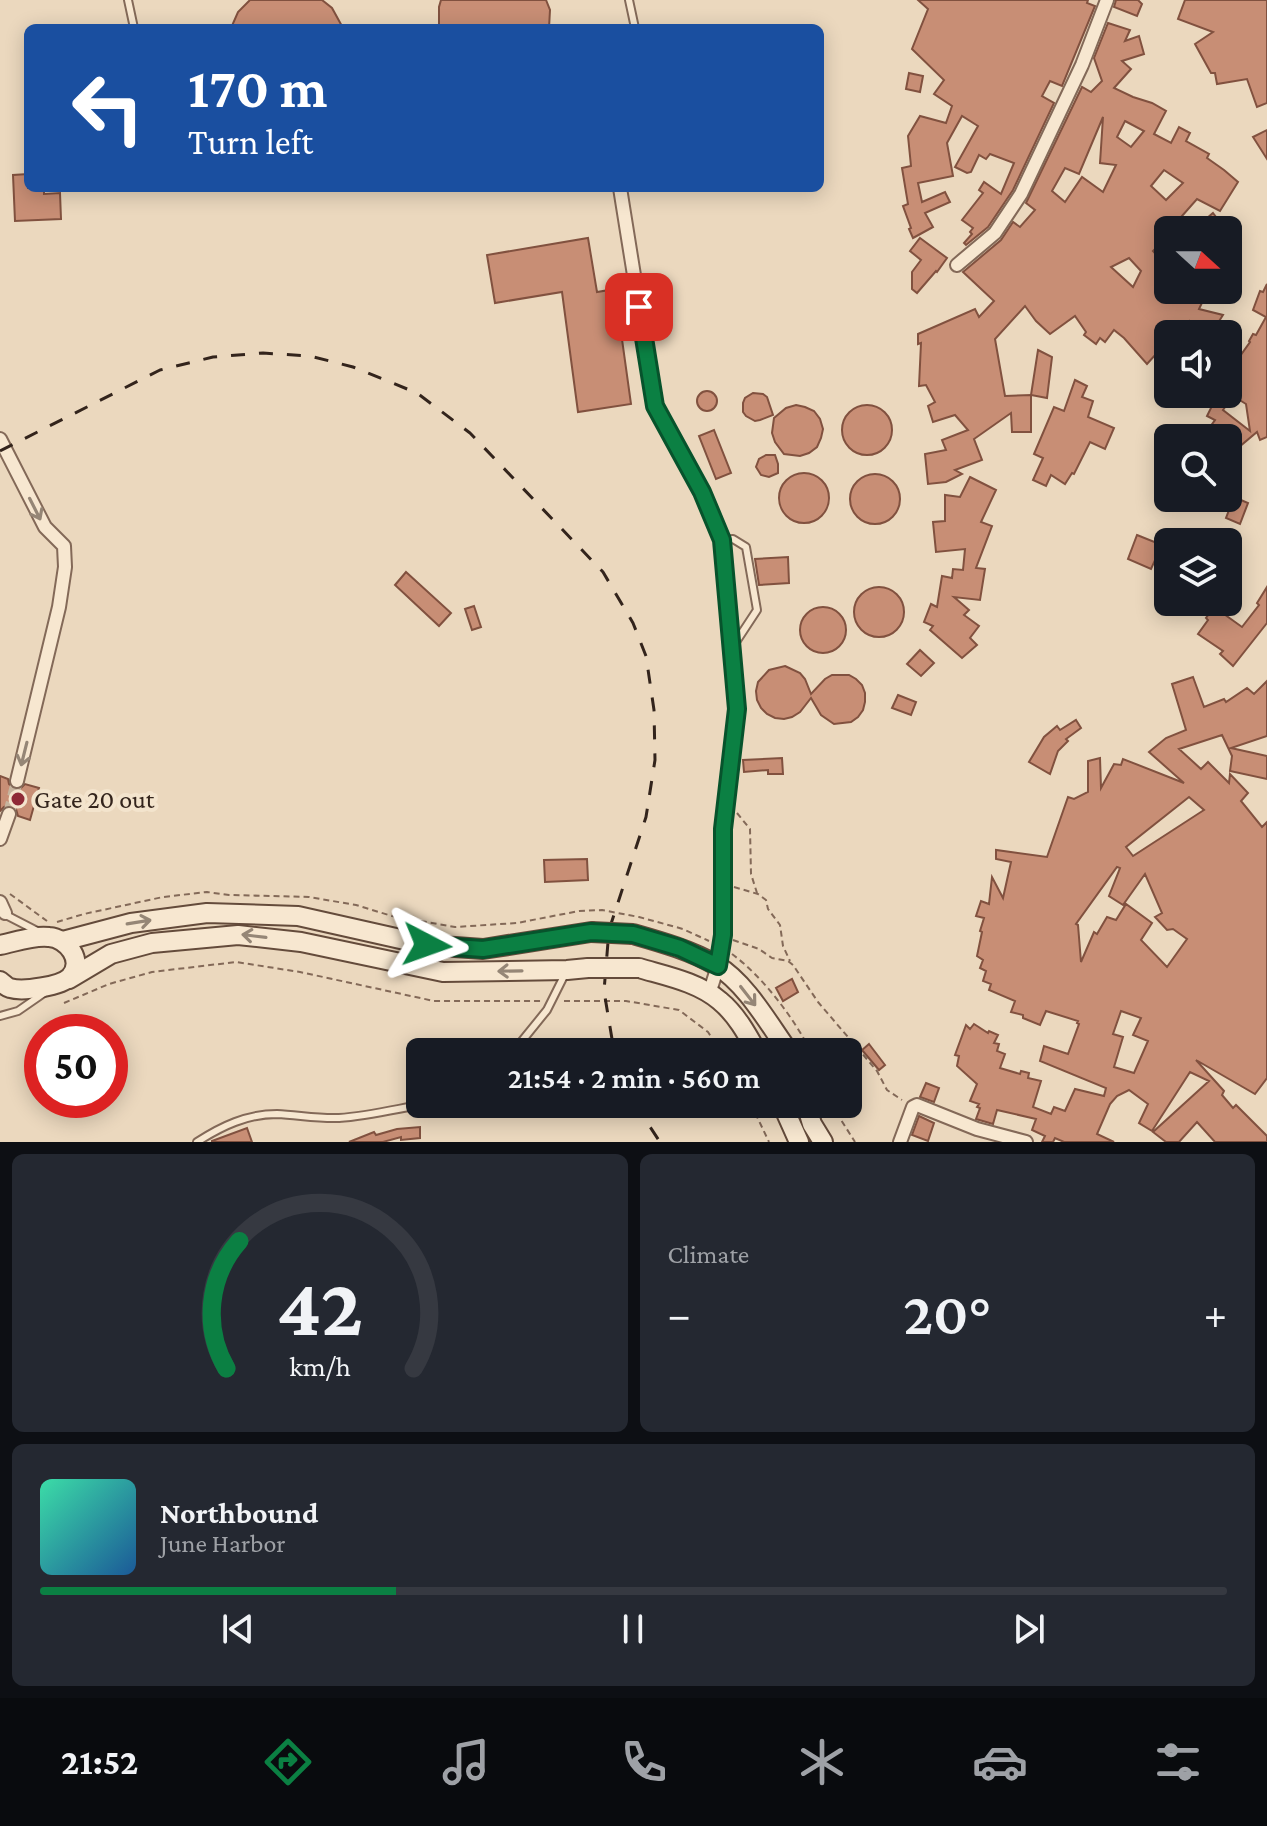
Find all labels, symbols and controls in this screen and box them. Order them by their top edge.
icon: left [56,56,160,160]
text: 170 m [188,57,327,119]
text: Turn left [188,122,313,162]
north arrow [1154,216,1242,304]
map controls [1154,216,1242,616]
pin [605,273,673,341]
icon: arrive [617,285,661,329]
button: sound [1154,320,1242,408]
button: search [1154,424,1242,512]
one-way arrow [28,496,44,520]
button: layers [1154,528,1242,616]
one-way arrow [16,740,31,766]
place label: Gate 20 out [34,785,155,814]
marker: Gate 20 out [9,790,27,808]
position arrow [385,903,469,987]
one-way arrow [126,914,151,929]
one-way arrow [241,929,268,944]
one-way arrow [497,963,524,979]
one-way arrow [740,985,757,1006]
speed limit sign: 50 [24,1014,128,1118]
text: 21:54 · 2 min · 560 m [508,1061,760,1094]
text: Climate [668,1240,749,1269]
text: 42 [277,1260,363,1353]
text: 20° [903,1280,991,1347]
text: − [668,1290,691,1338]
text: + [1204,1290,1227,1338]
text: km/h [289,1350,351,1382]
text: Northbound [160,1496,318,1529]
text: June Harbor [160,1529,286,1558]
icon: previous [216,1607,260,1651]
icon: pause [611,1607,655,1651]
icon: next [1007,1607,1051,1651]
icon: directions [260,1734,316,1790]
icon: music [438,1734,494,1790]
icon: phone [616,1734,672,1790]
icon: climate [794,1734,850,1790]
icon: car [972,1734,1028,1790]
icon: filters [1150,1734,1206,1790]
text: 21:52 [61,1742,138,1782]

